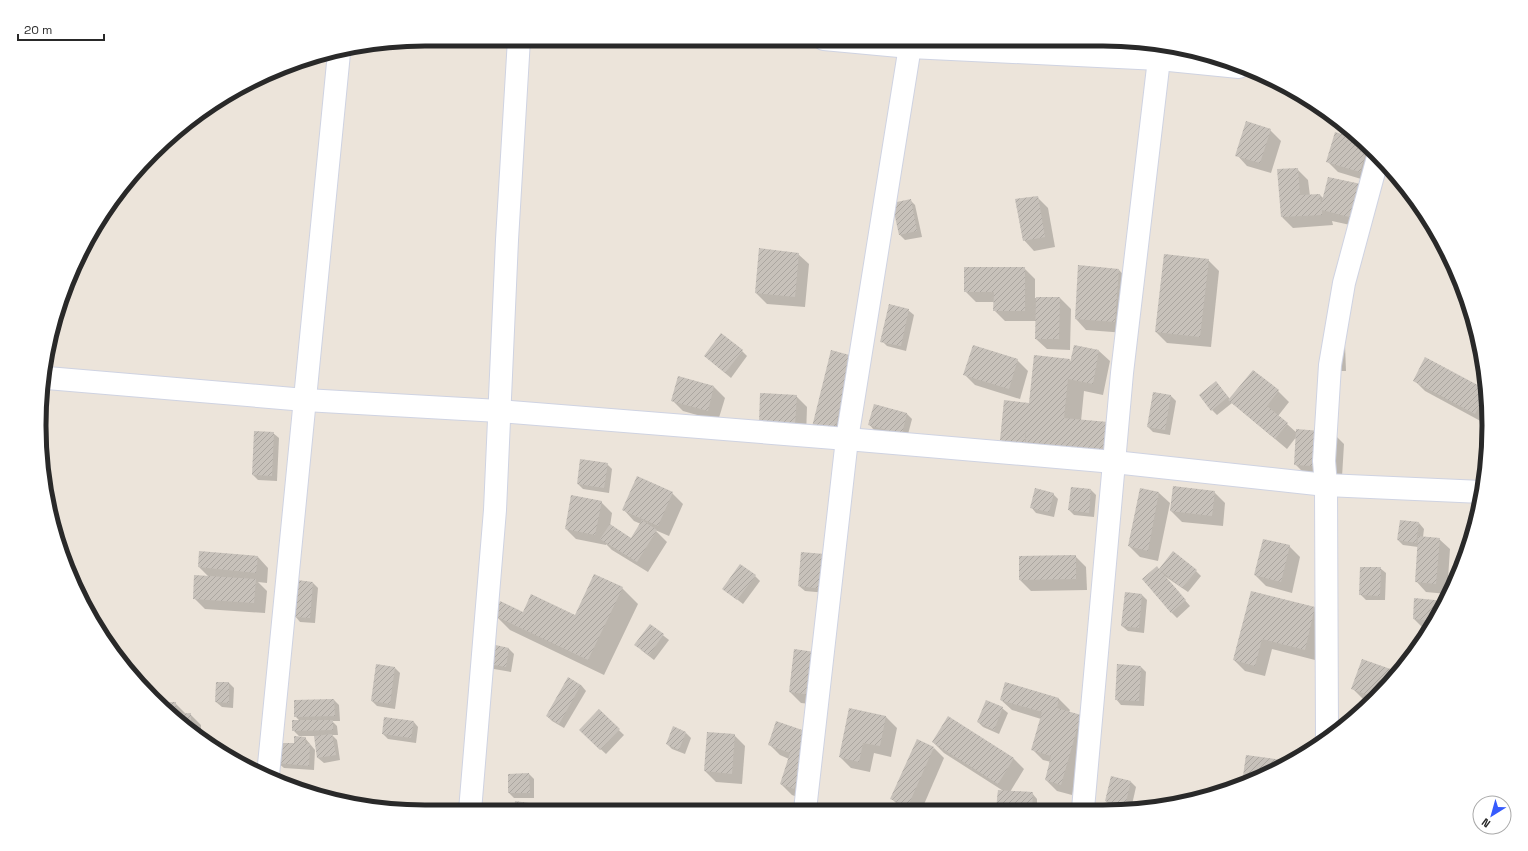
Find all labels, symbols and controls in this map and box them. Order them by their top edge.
scale bar [18,16,104,42]
text: 20 m [24,22,52,38]
north arrow [1472,795,1512,835]
text: N [1479,815,1493,831]

